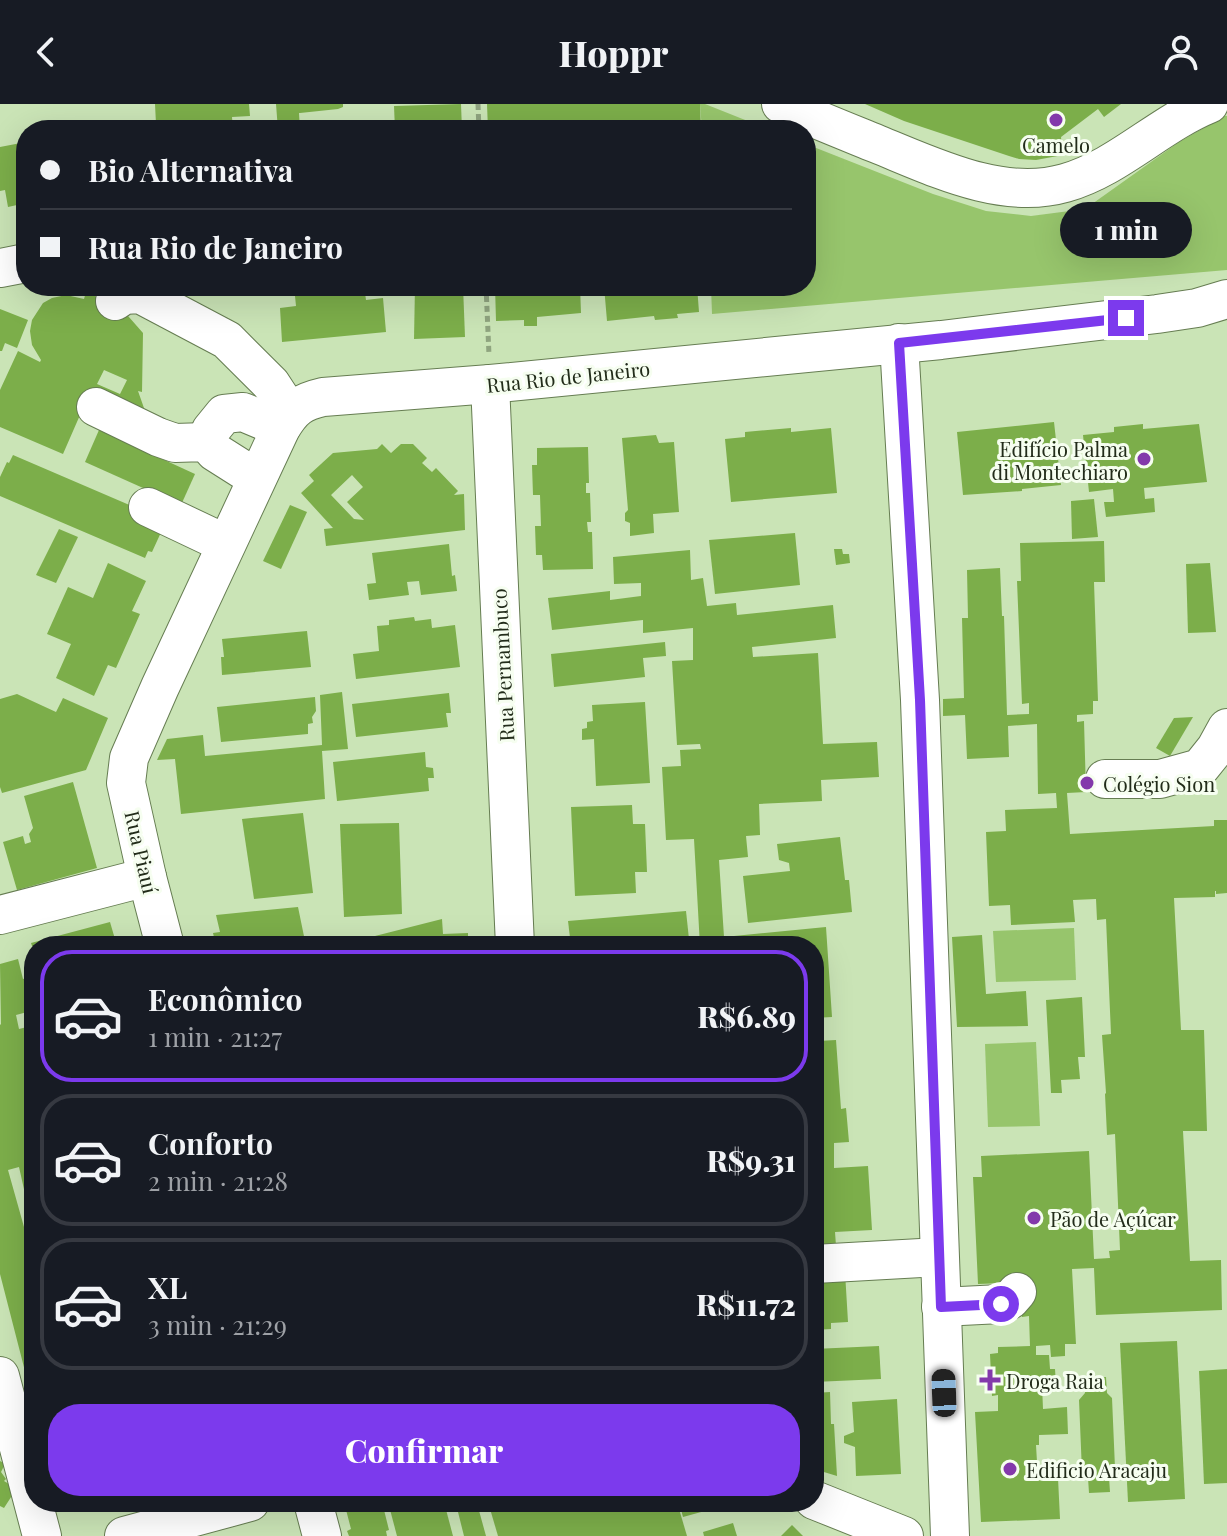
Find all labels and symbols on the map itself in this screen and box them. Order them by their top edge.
marker: Camelo [1047,111,1065,129]
place label: Camelo [1022,131,1090,158]
callout: 1 min [1060,202,1192,258]
route end [1108,300,1144,336]
street label: Rua Rio de Janeiro [485,354,651,398]
place label: Edifício Palma di Montechiaro [992,435,1128,485]
marker: Edifício Palma di Montechiaro [1135,450,1153,468]
street label: Rua Pernambuco [485,588,519,742]
place label: Colégio Sion [1103,770,1215,797]
marker: Colégio Sion [1078,774,1096,792]
street label: Rua Piauí [119,808,165,896]
place label: Pão de Açúcar [1050,1205,1176,1232]
marker: Pão de Açúcar [1025,1209,1043,1227]
route start [983,1286,1019,1322]
place label: Droga Raia [1006,1367,1104,1394]
car [931,1369,957,1417]
marker: Droga Raia [981,1371,999,1389]
place label: Edificio Aracaju [1026,1456,1167,1483]
marker: Edificio Aracaju [1001,1460,1019,1478]

